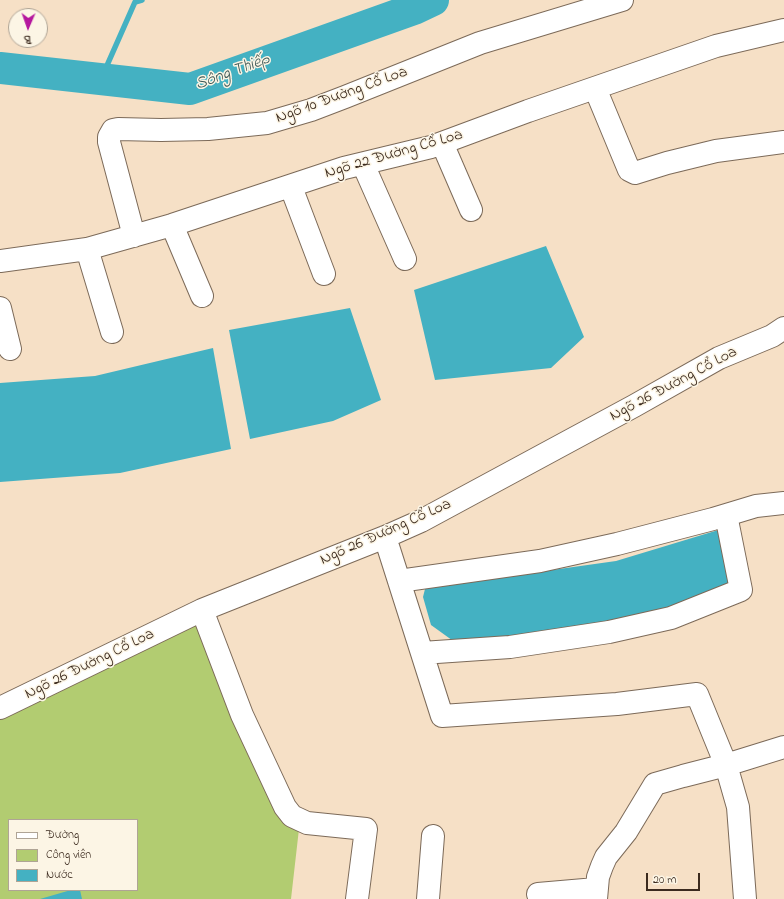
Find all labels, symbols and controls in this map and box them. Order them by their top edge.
north arrow [8,8,48,48]
text: B [24,31,32,47]
water label: Sông Thiếp [193,50,273,96]
street label: Ngõ 10 Đường Cổ Loa [274,63,410,129]
street label: Ngõ 22 Đường Cổ Loa [323,126,465,184]
street label: Ngõ 26 Đường Cổ Loa [607,343,741,427]
street label: Ngõ 26 Đường Cổ Loa [317,495,455,571]
street label: Ngõ 26 Đường Cổ Loa [22,625,158,705]
legend [8,819,138,891]
text: Đường [46,826,79,844]
text: Công viên [46,846,91,864]
scale bar [648,865,702,891]
text: Nước [46,866,73,884]
text: 20 m [653,871,676,889]

